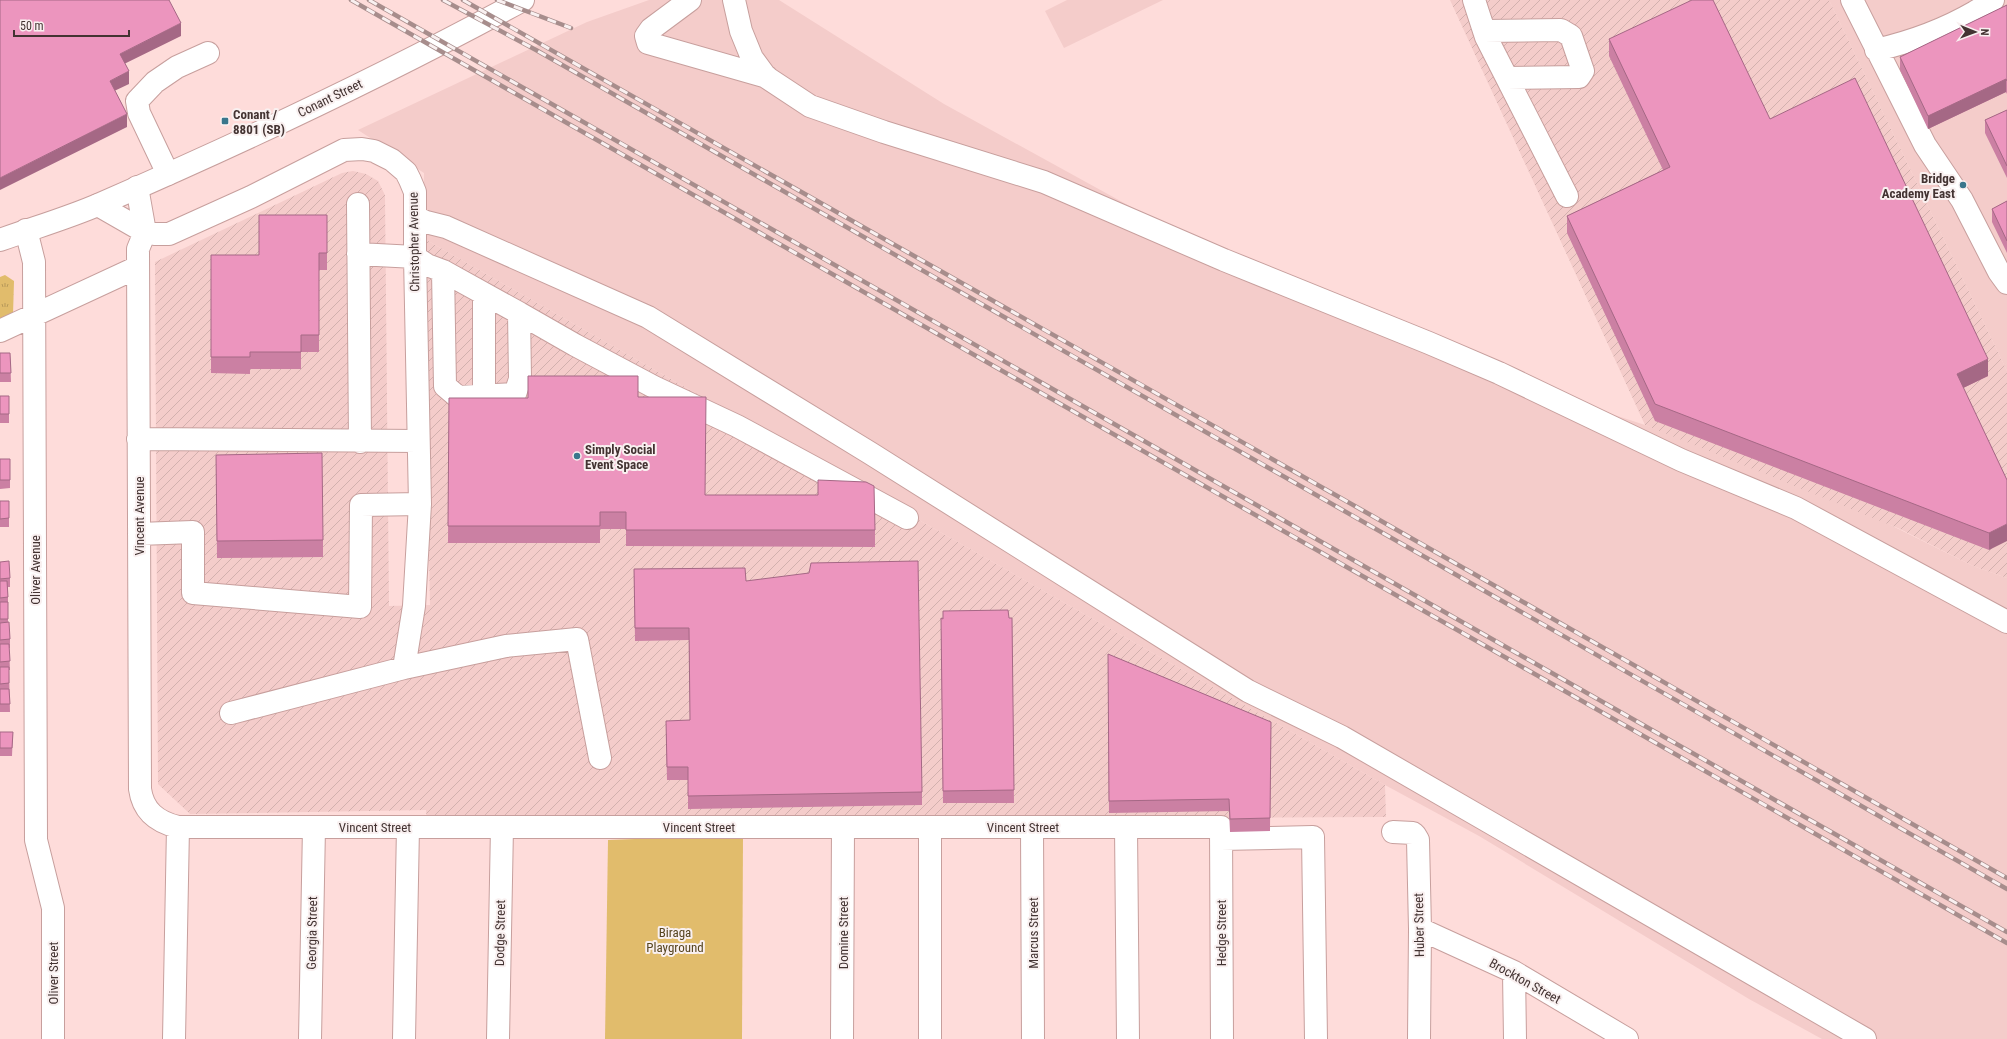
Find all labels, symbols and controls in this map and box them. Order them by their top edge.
scale bar [14,12,129,38]
north arrow [1955,12,1995,52]
text: 50 m [20,19,44,33]
text: N [1978,29,1991,36]
street label: Conant Street [295,76,365,120]
place label: Conant / 8801 (SB) [233,107,285,137]
marker: Conant / 8801 (SB) [220,116,230,126]
place label: Bridge Academy East [1882,171,1955,201]
marker: Bridge Academy East [1958,180,1968,190]
street label: Christopher Avenue [406,192,422,292]
place label: Simply Social Event Space [585,442,656,472]
marker: Simply Social Event Space [572,451,582,461]
street label: Vincent Avenue [132,476,147,556]
street label: Oliver Avenue [28,535,43,605]
street label: Vincent Street [339,820,411,835]
street label: Vincent Street [663,820,735,835]
street label: Vincent Street [987,820,1059,835]
street label: Huber Street [1411,893,1427,957]
street label: Georgia Street [304,896,320,970]
street label: Domine Street [836,897,851,969]
street label: Marcus Street [1026,897,1041,969]
street label: Dodge Street [492,900,508,966]
street label: Hedge Street [1214,900,1229,966]
park label: Biraga Playground [646,925,704,955]
street label: Oliver Street [46,941,61,1004]
street label: Brockton Street [1487,955,1563,1007]

